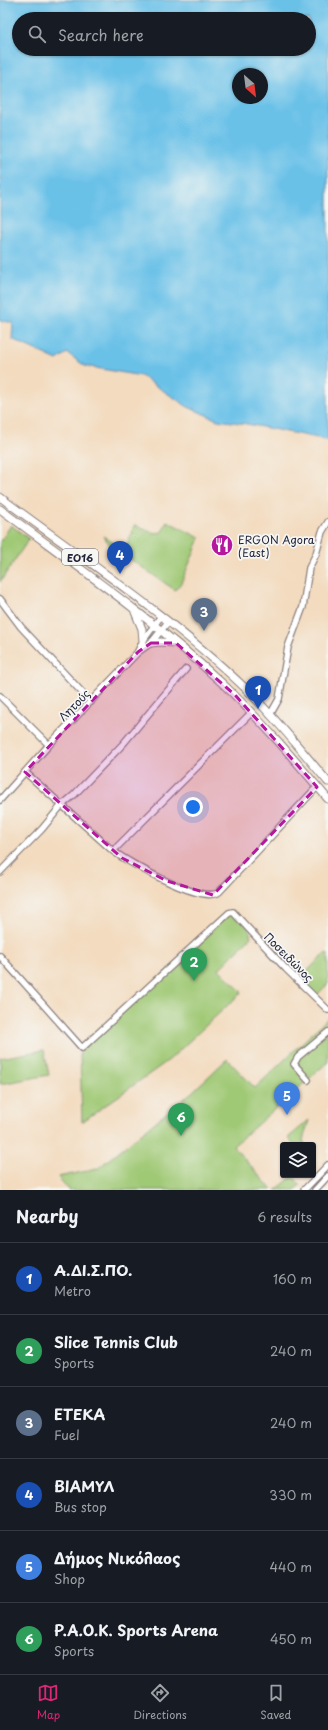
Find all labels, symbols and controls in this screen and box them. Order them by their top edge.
search box [12,12,316,56]
icon: search [26,23,48,45]
text: Search here [58,23,144,46]
north arrow [232,68,268,104]
place label: ERGON Agora (East) [238,531,315,561]
restaurant icon: ERGON Agora (East) [209,532,235,558]
pin: 4 [107,541,133,574]
road number: ΕΟ16 [62,549,98,565]
pin: 3 [191,598,217,631]
pin: 1 [245,676,271,709]
street label: Λητούς [54,685,94,725]
your location [183,797,203,817]
street label: Ποσειδώνος [260,928,318,986]
pin: 2 [181,948,207,981]
pin: 5 [274,1082,300,1115]
pin: 6 [168,1103,194,1136]
map controls [280,1142,316,1178]
button: layers [280,1142,316,1178]
text: Nearby [16,1203,78,1229]
text: 6 results [257,1207,312,1226]
text: Α.ΔΙ.Σ.ΠΟ. [54,1258,132,1281]
text: 1 [26,1269,32,1288]
text: 160 m [273,1269,312,1288]
text: Metro [54,1281,91,1300]
text: Slice Tennis Club [54,1330,178,1353]
text: 2 [24,1341,34,1360]
text: 240 m [270,1341,312,1360]
text: Sports [54,1353,94,1372]
text: ΕΤΕΚΑ [54,1402,105,1425]
text: 3 [25,1413,33,1432]
text: 240 m [270,1413,312,1432]
text: Fuel [54,1425,80,1444]
text: ΒΙΑΜΥΛ [54,1474,114,1497]
text: 4 [25,1485,33,1504]
text: 330 m [269,1485,312,1504]
text: Bus stop [54,1497,107,1516]
text: Δήμος Νικόλαος [54,1546,180,1569]
text: 5 [25,1557,33,1576]
text: 440 m [269,1557,312,1576]
text: Shop [54,1569,85,1588]
text: P.A.O.K. Sports Arena [54,1618,218,1641]
text: 6 [24,1629,34,1648]
text: 450 m [270,1629,312,1648]
text: Sports [54,1641,94,1660]
tab: Map [37,1682,60,1723]
tab: Directions [133,1682,187,1723]
tab: Saved [260,1682,291,1723]

